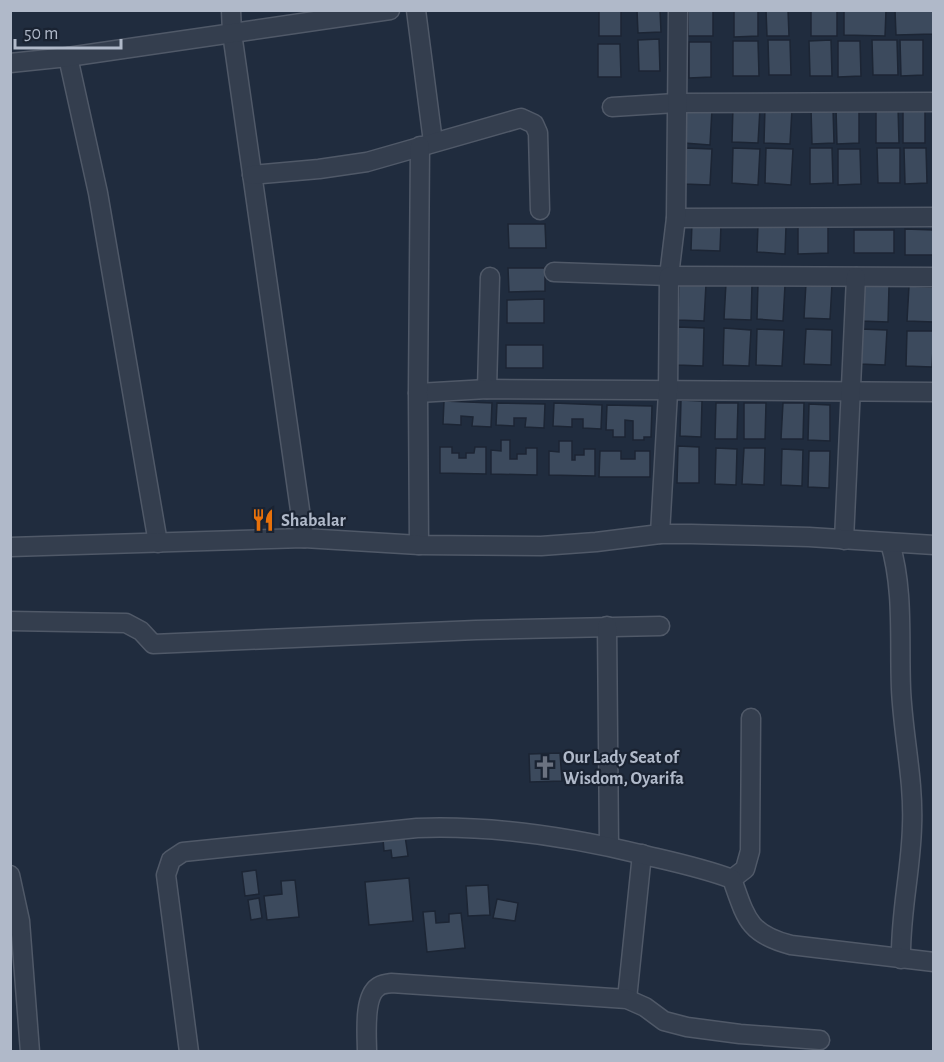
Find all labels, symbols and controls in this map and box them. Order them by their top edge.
scale bar [15,12,122,50]
text: 50 m [24,25,58,43]
restaurant icon: Shabalar [250,507,276,533]
place label: Shabalar [281,512,346,530]
place label: Our Lady Seat of Wisdom, Oyarifa [563,749,684,788]
church icon: Our Lady Seat of Wisdom, Oyarifa [532,754,558,780]

